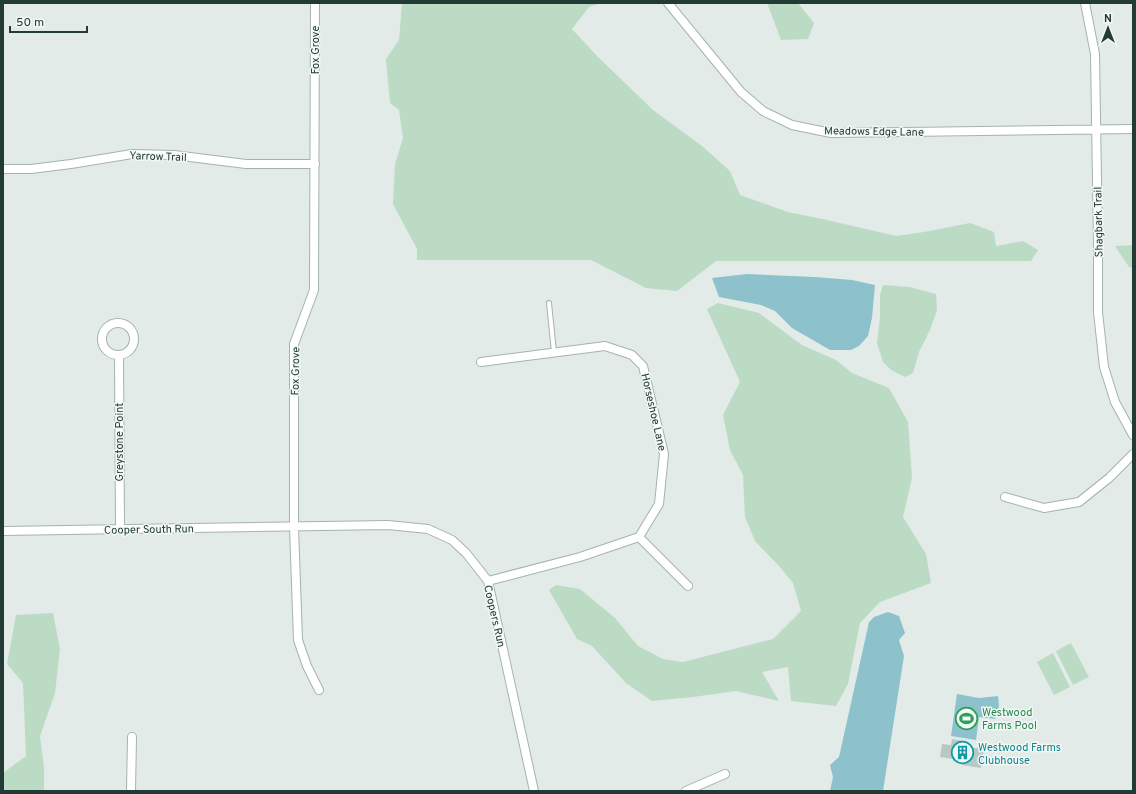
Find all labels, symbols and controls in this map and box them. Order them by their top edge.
scale bar [10,8,87,34]
north arrow [1088,8,1128,48]
text: N [1104,12,1112,26]
text: 50 m [16,15,44,31]
street label: Fox Grove [309,26,323,74]
street label: Meadows Edge Lane [824,124,924,140]
street label: Yarrow Trail [129,149,187,165]
street label: Shagbark Trail [1091,187,1107,257]
street label: Fox Grove [289,347,303,395]
street label: Horseshoe Lane [637,372,669,453]
street label: Greystone Point [113,403,127,482]
street label: Cooper South Run [104,522,194,538]
street label: Coopers Run [480,584,508,649]
sports icon: Westwood Farms Pool [953,705,979,731]
place label: Westwood Farms Pool [982,706,1037,733]
building icon: Westwood Farms Clubhouse [949,740,975,766]
place label: Westwood Farms Clubhouse [978,741,1061,768]

